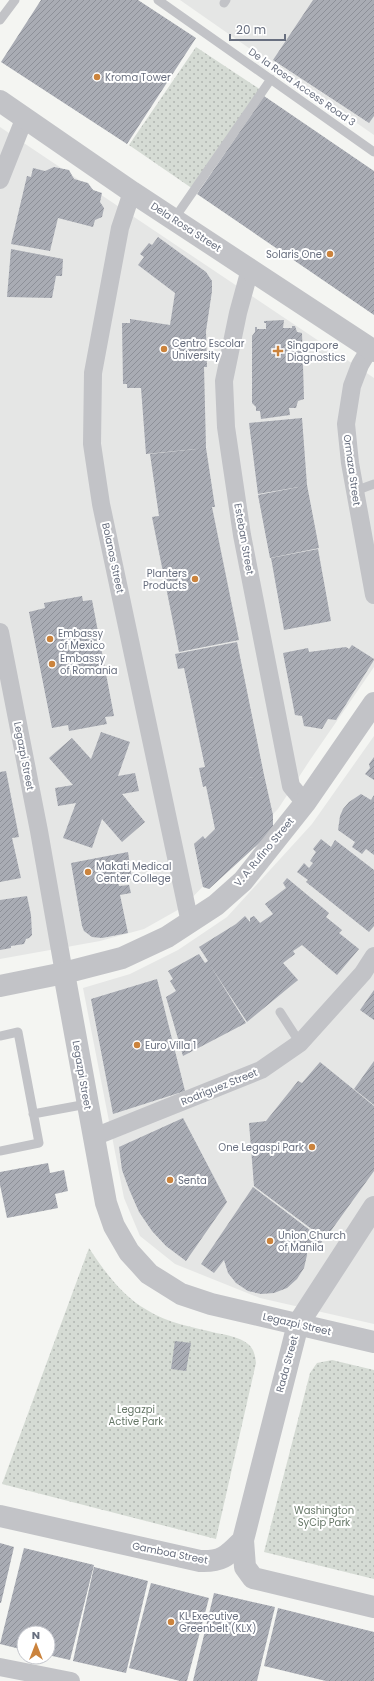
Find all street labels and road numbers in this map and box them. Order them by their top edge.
street label: De la Rosa Access Road 3 [245,44,359,130]
street label: Dela Rosa Street [148,198,225,256]
street label: Ormaza Street [340,433,364,507]
street label: Esteban Street [230,502,258,576]
street label: Bolanos Street [98,521,128,595]
street label: Legazpi Street [10,720,38,792]
street label: V. A. Rufino Street [231,814,298,890]
street label: Legazpi Street [69,1039,96,1111]
street label: Rodriguez Street [179,1065,260,1109]
street label: Legazpi Street [261,1309,333,1339]
street label: Rada Street [272,1334,302,1394]
street label: Gamboa Street [131,1538,209,1568]

